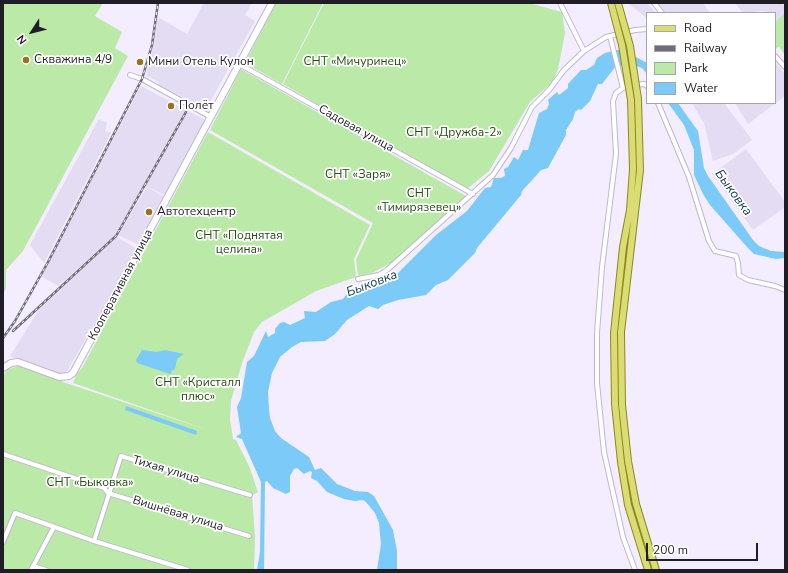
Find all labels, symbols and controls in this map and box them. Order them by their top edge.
north arrow [12,12,52,52]
legend [646,12,776,104]
text: Road [684,20,712,36]
text: N [13,32,30,47]
text: Railway [684,40,727,56]
place label: Скважина 4/9 [34,53,112,67]
marker: Скважина 4/9 [21,55,31,65]
place label: Мини Отель Кулон [148,55,254,69]
park label: СНТ «Мичуринец» [303,55,407,69]
marker: Мини Отель Кулон [135,57,145,67]
text: Park [684,60,708,76]
text: Water [684,80,718,96]
place label: Полёт [179,99,213,113]
marker: Полёт [166,101,176,111]
street label: Садовая улица [316,102,396,156]
park label: СНТ «Дружба-2» [406,126,502,140]
water label: Быковка [711,167,755,219]
park label: СНТ «Заря» [325,168,391,182]
park label: СНТ «Тимирязевец» [377,187,461,215]
place label: Автотехцентр [157,205,236,219]
marker: Автотехцентр [144,207,154,217]
street label: Кооперативная улица [86,227,156,343]
park label: СНТ «Поднятая целина» [195,229,283,257]
water label: Быковка [344,267,400,301]
park label: СНТ «Кристалл плюс» [155,376,241,404]
street label: Тихая улица [131,453,201,487]
park label: СНТ «Быковка» [46,476,134,490]
street label: Вишнёвая улица [131,493,225,535]
scale bar [648,535,760,561]
text: 200 m [653,542,688,558]

